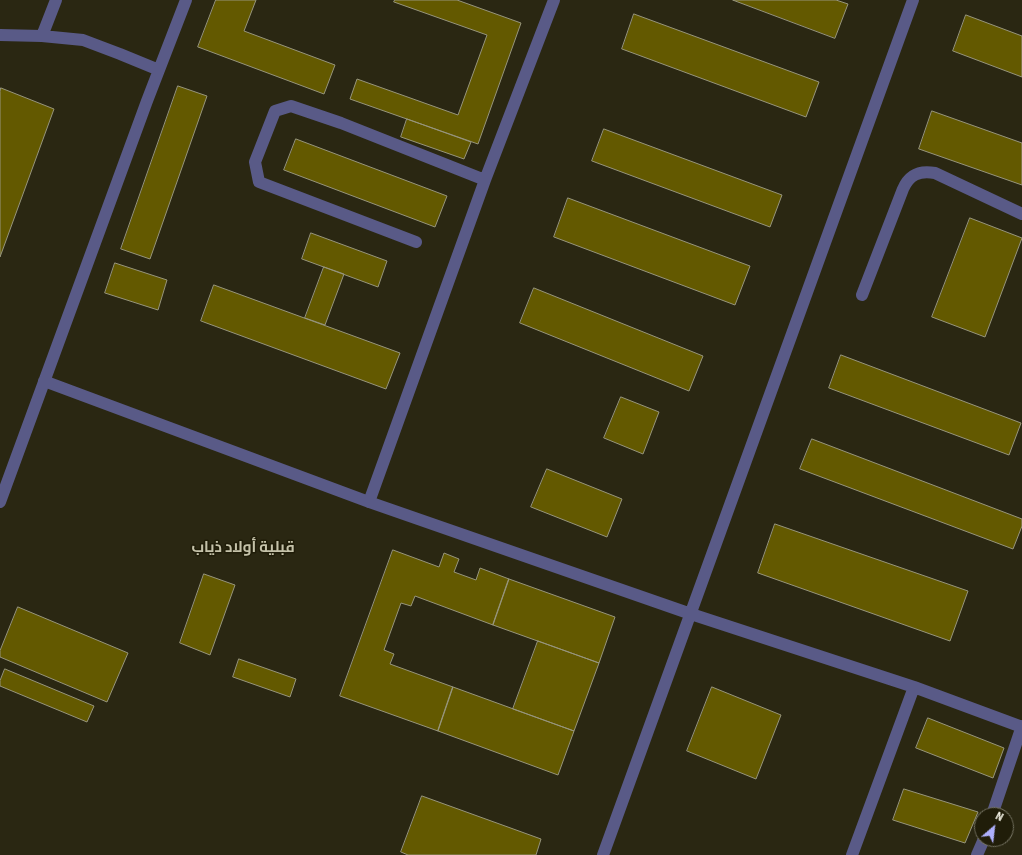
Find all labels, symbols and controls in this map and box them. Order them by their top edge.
district label: قبلية أولاد ذياب [191,540,295,558]
north arrow [974,807,1014,847]
text: N [993,809,1006,825]

